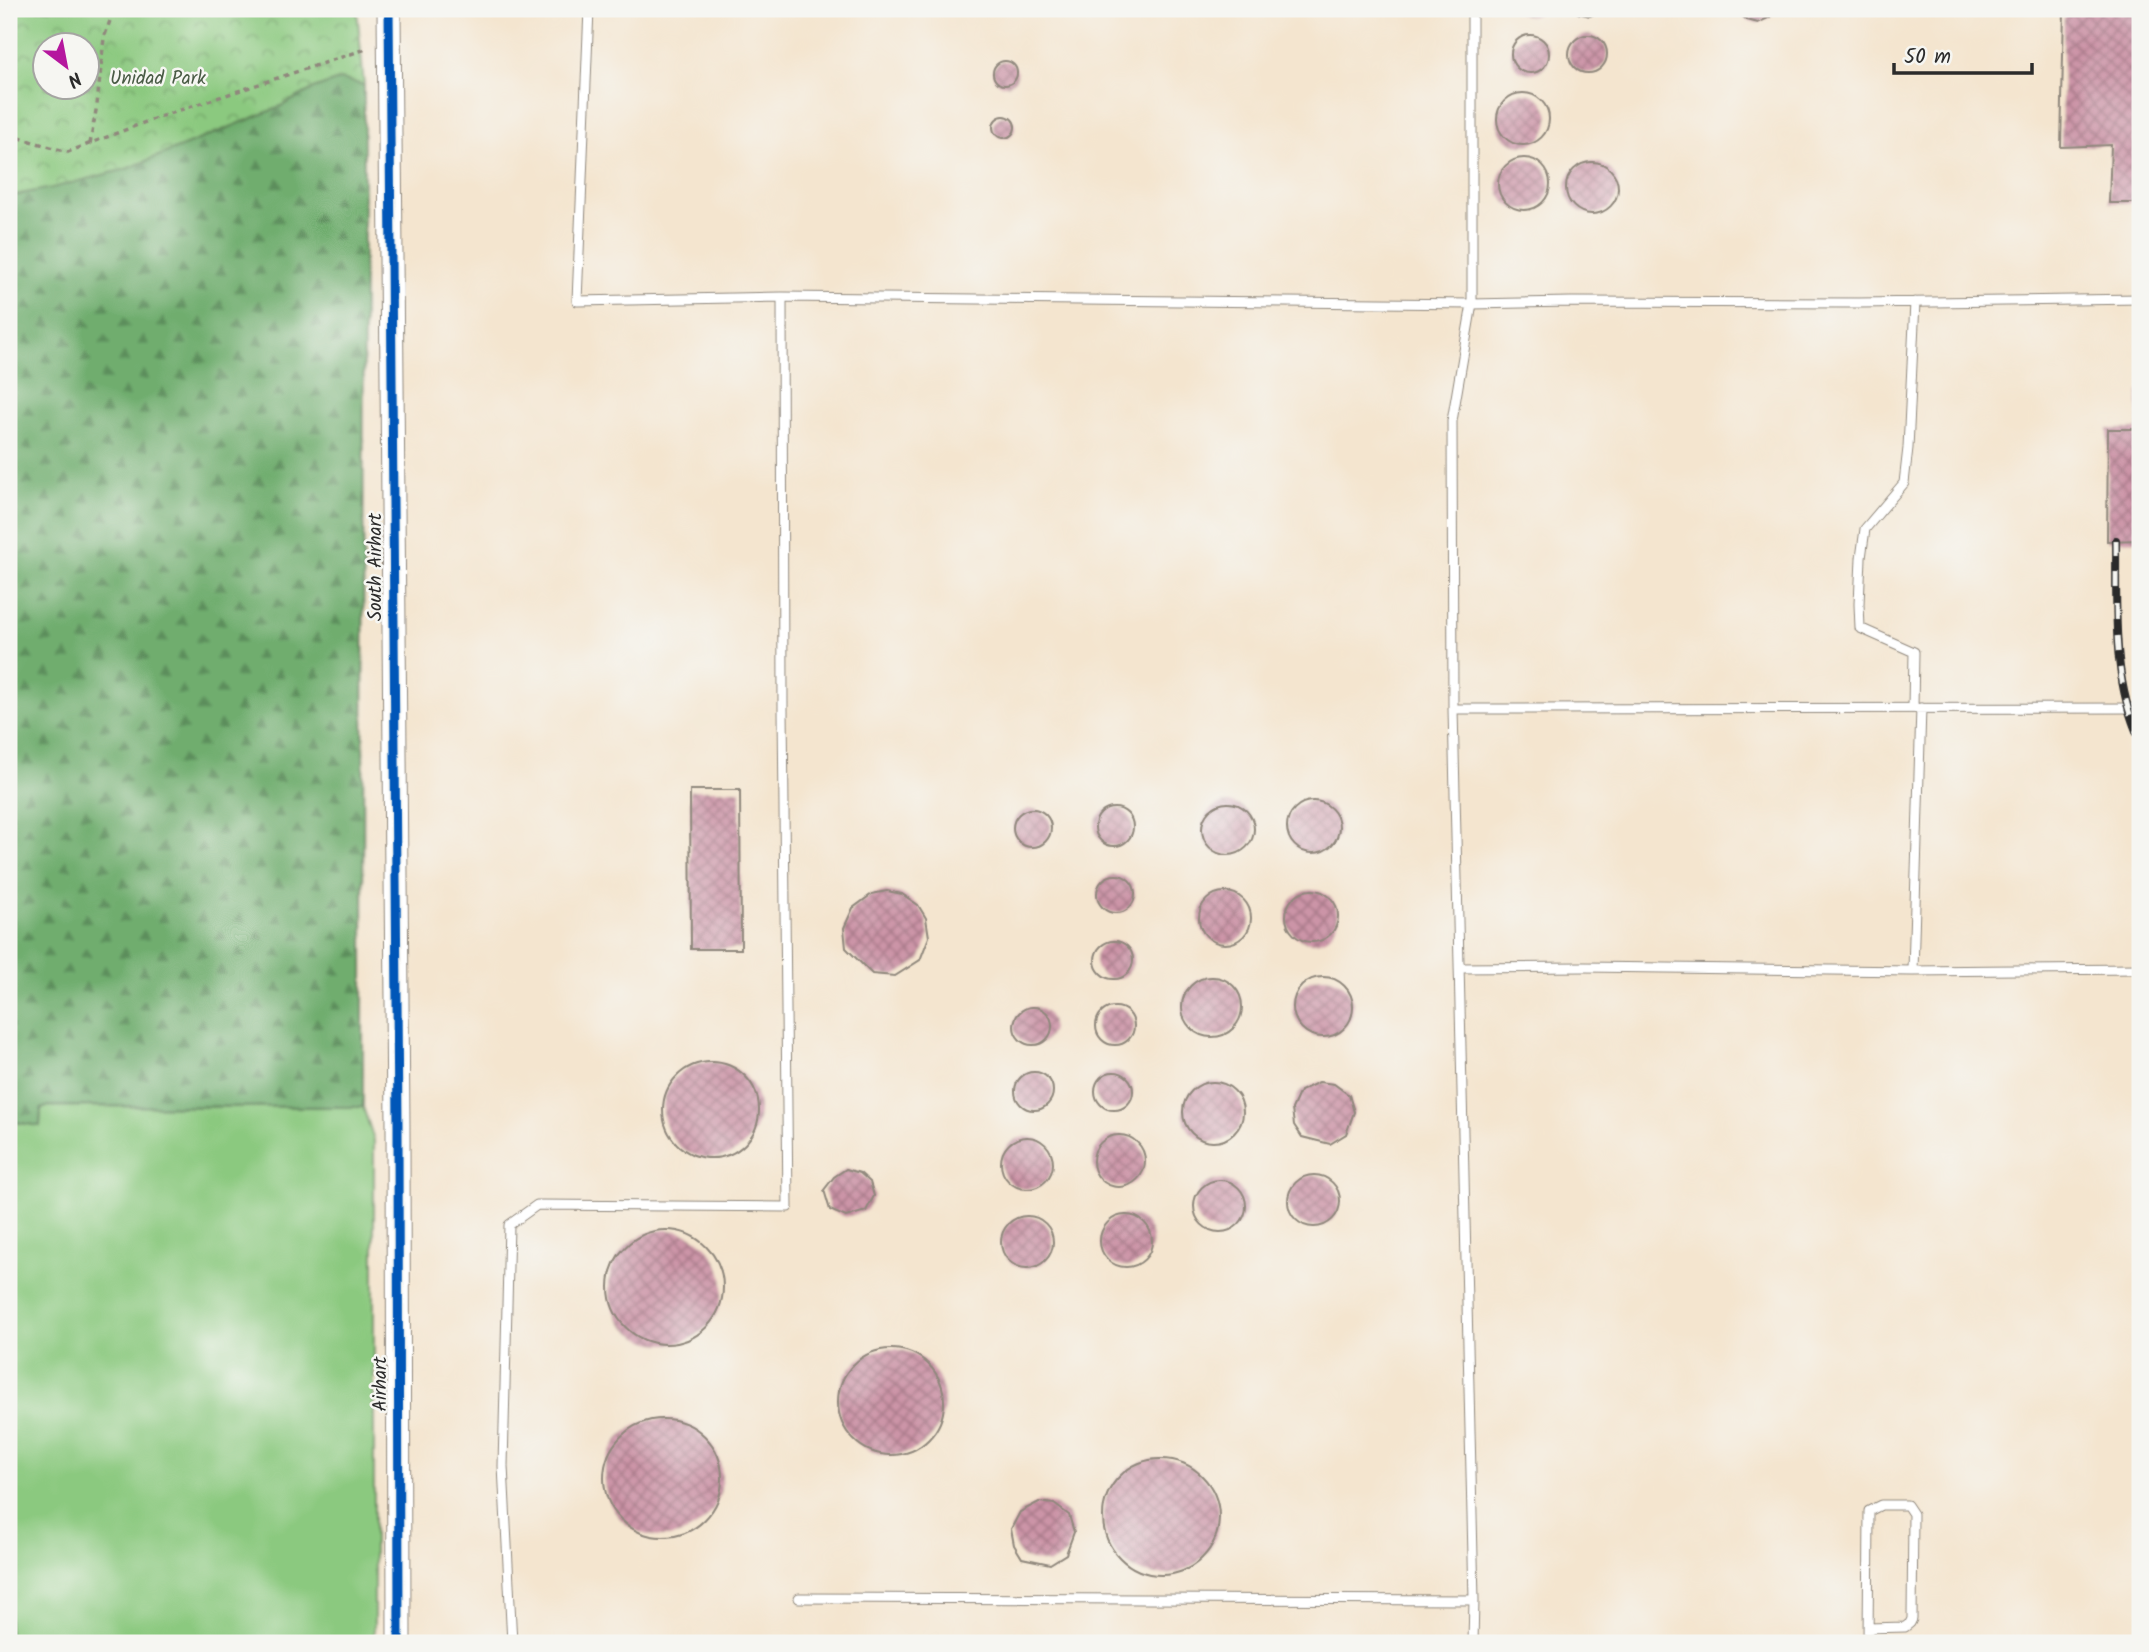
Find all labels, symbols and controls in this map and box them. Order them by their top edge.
north arrow [32,32,102,102]
scale bar [1894,32,2032,76]
text: 50 m [1904,41,1951,74]
text: N [61,63,87,95]
park label: Unidad Park [110,64,206,94]
street label: South Airhart [361,512,391,621]
street label: Airhart [366,1356,396,1412]

